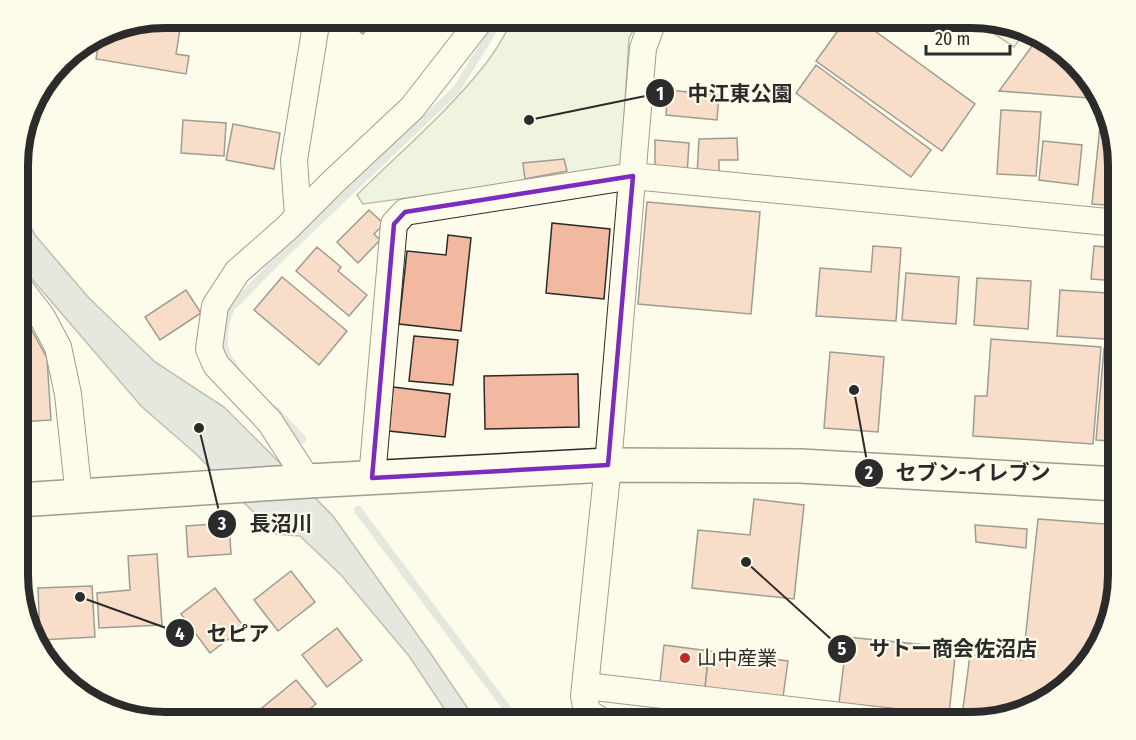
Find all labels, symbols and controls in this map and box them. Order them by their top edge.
scale bar [926,18,1010,56]
text: 20 m [935,28,970,50]
callout: 中江東公園 [645,74,804,113]
text: 中江東公園 [688,81,793,107]
text: 1 [656,83,664,105]
callout: セブン-イレブン [854,454,1063,493]
text: セブン-イレブン [896,460,1050,486]
text: 2 [864,462,873,484]
callout: 長沼川 [207,504,324,543]
text: 長沼川 [250,511,313,537]
text: 3 [217,513,227,535]
callout: セピア [165,614,282,653]
text: セピア [207,621,270,647]
text: 4 [175,623,185,645]
callout: サトー商会佐沼店 [827,630,1049,669]
text: サトー商会佐沼店 [869,636,1037,662]
text: 5 [838,638,847,660]
place label: 山中産業 [697,646,777,670]
marker: 山中産業 [678,651,692,665]

